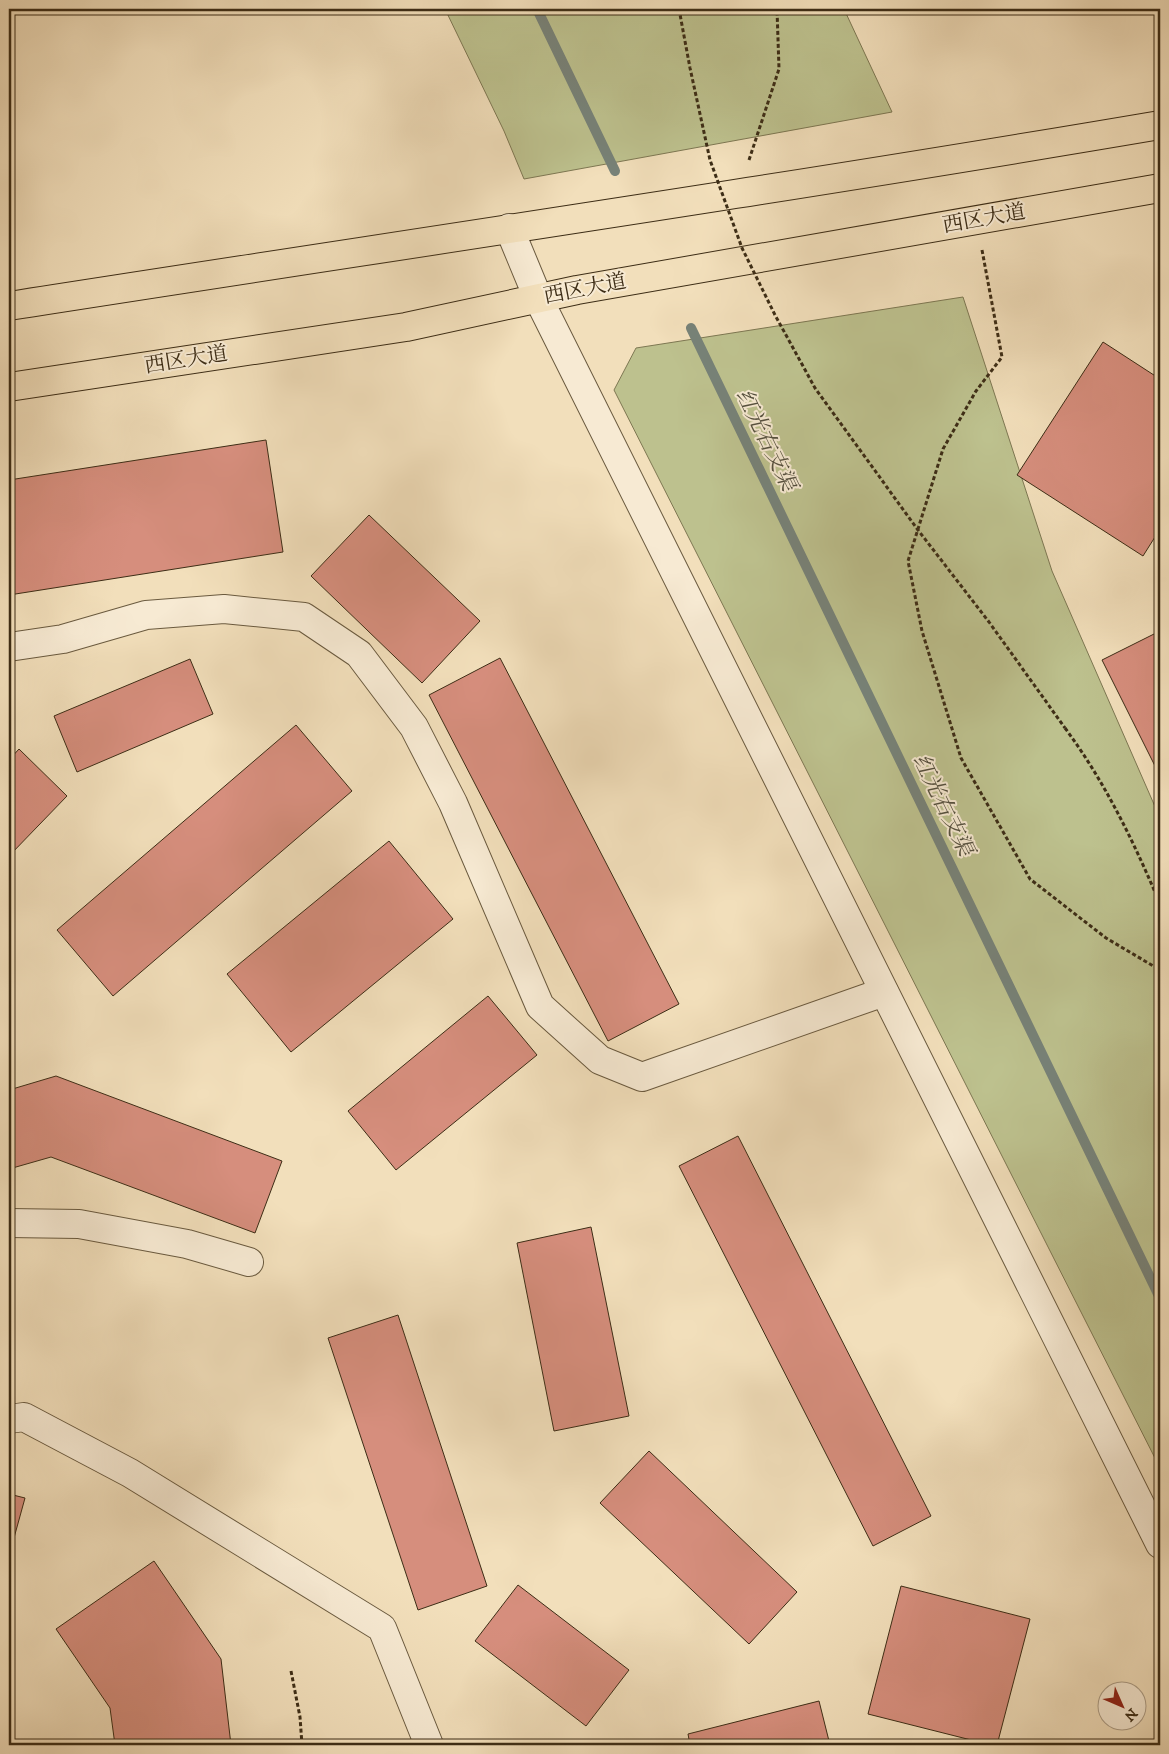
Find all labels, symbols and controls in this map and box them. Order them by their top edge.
street label: 西区大道 [940,199,1028,239]
street label: 西区大道 [541,268,629,310]
street label: 西区大道 [142,341,230,379]
water label: 红光右支渠 [730,385,804,498]
water label: 红光右支渠 [907,750,981,863]
north arrow [1096,1682,1146,1732]
text: N [1120,1704,1141,1725]

